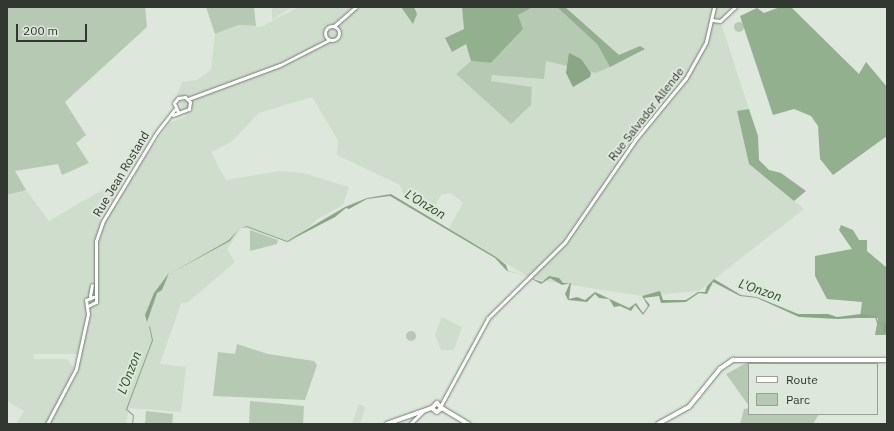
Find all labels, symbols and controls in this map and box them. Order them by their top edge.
scale bar [18,16,89,42]
text: 200 m [23,23,58,38]
street label: Rue Salvador Allende [605,64,687,164]
street label: Rue Jean Rostand [90,129,152,219]
water label: L'Onzon [402,187,448,223]
water label: L'Onzon [736,276,784,306]
water label: L'Onzon [115,349,145,397]
legend [748,363,878,415]
text: Route [786,372,818,387]
text: Parc [786,392,810,407]

